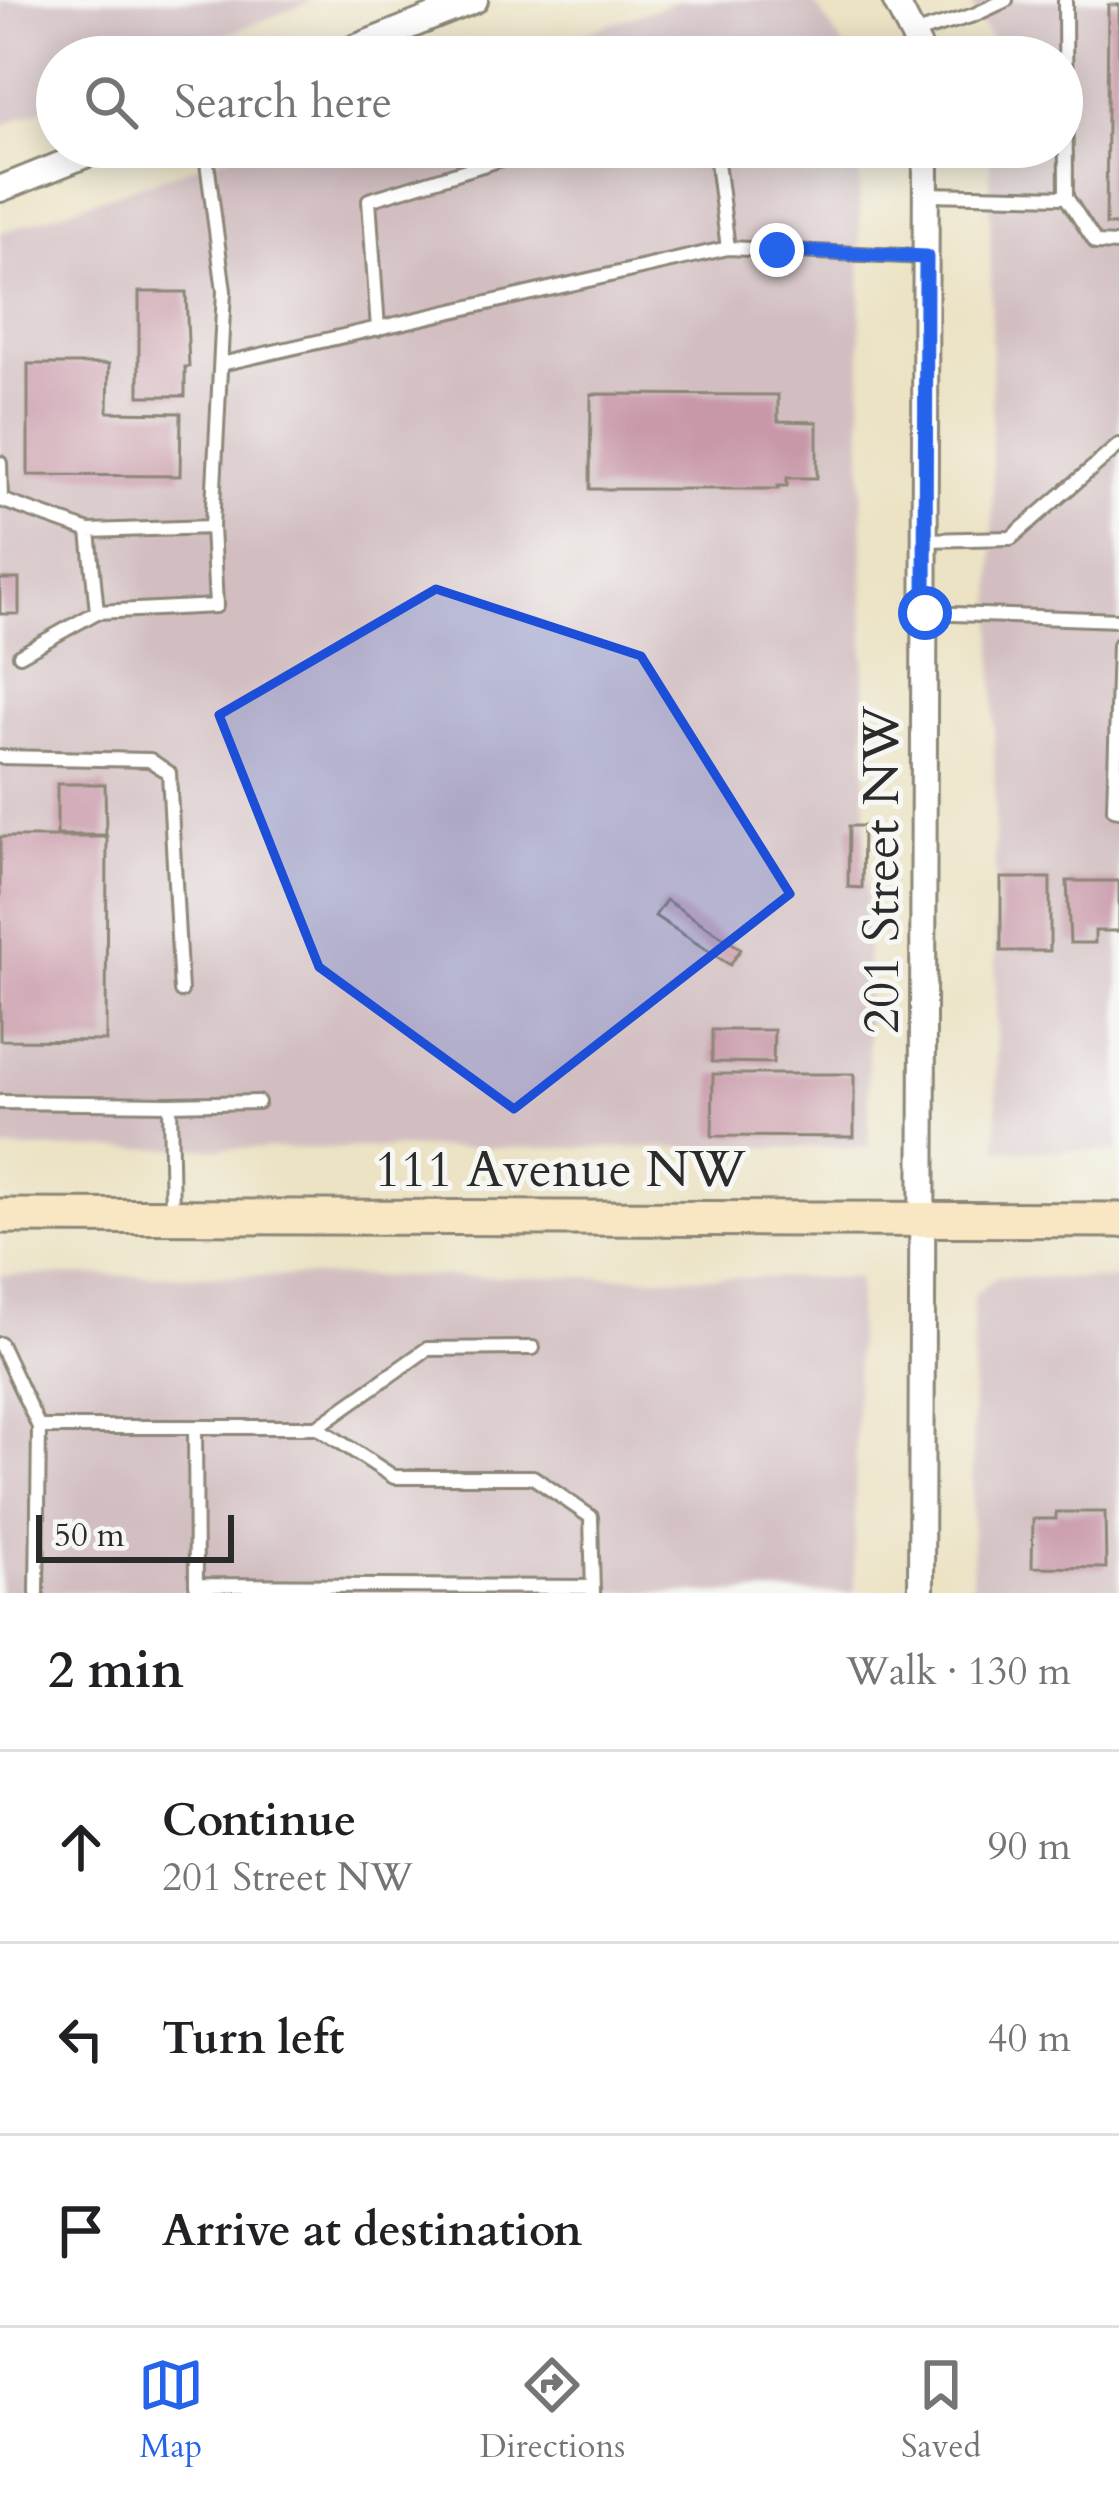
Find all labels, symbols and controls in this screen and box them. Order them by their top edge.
search box [36,36,1083,168]
icon: search [78,69,144,135]
text: Search here [174,72,392,133]
route end [750,223,804,277]
route start [898,586,952,640]
street label: 201 Street NW [847,705,917,1034]
street label: 111 Avenue NW [375,1135,746,1205]
scale bar [36,1509,234,1562]
text: 50 m [54,1513,125,1558]
text: 2 min [48,1636,184,1706]
text: Walk · 130 m [846,1645,1071,1698]
text: Continue [162,1790,356,1851]
icon: ahead [48,1814,114,1880]
text: 90 m [988,1820,1071,1873]
text: 201 Street NW [162,1851,413,1904]
icon: left [48,2006,114,2072]
text: Turn left [162,2008,344,2069]
text: 40 m [988,2012,1071,2065]
icon: arrive [48,2198,114,2264]
text: Arrive at destination [162,2200,582,2261]
tab: Map [138,2352,204,2469]
tab: Directions [480,2352,625,2469]
tab: Saved [901,2352,981,2469]

